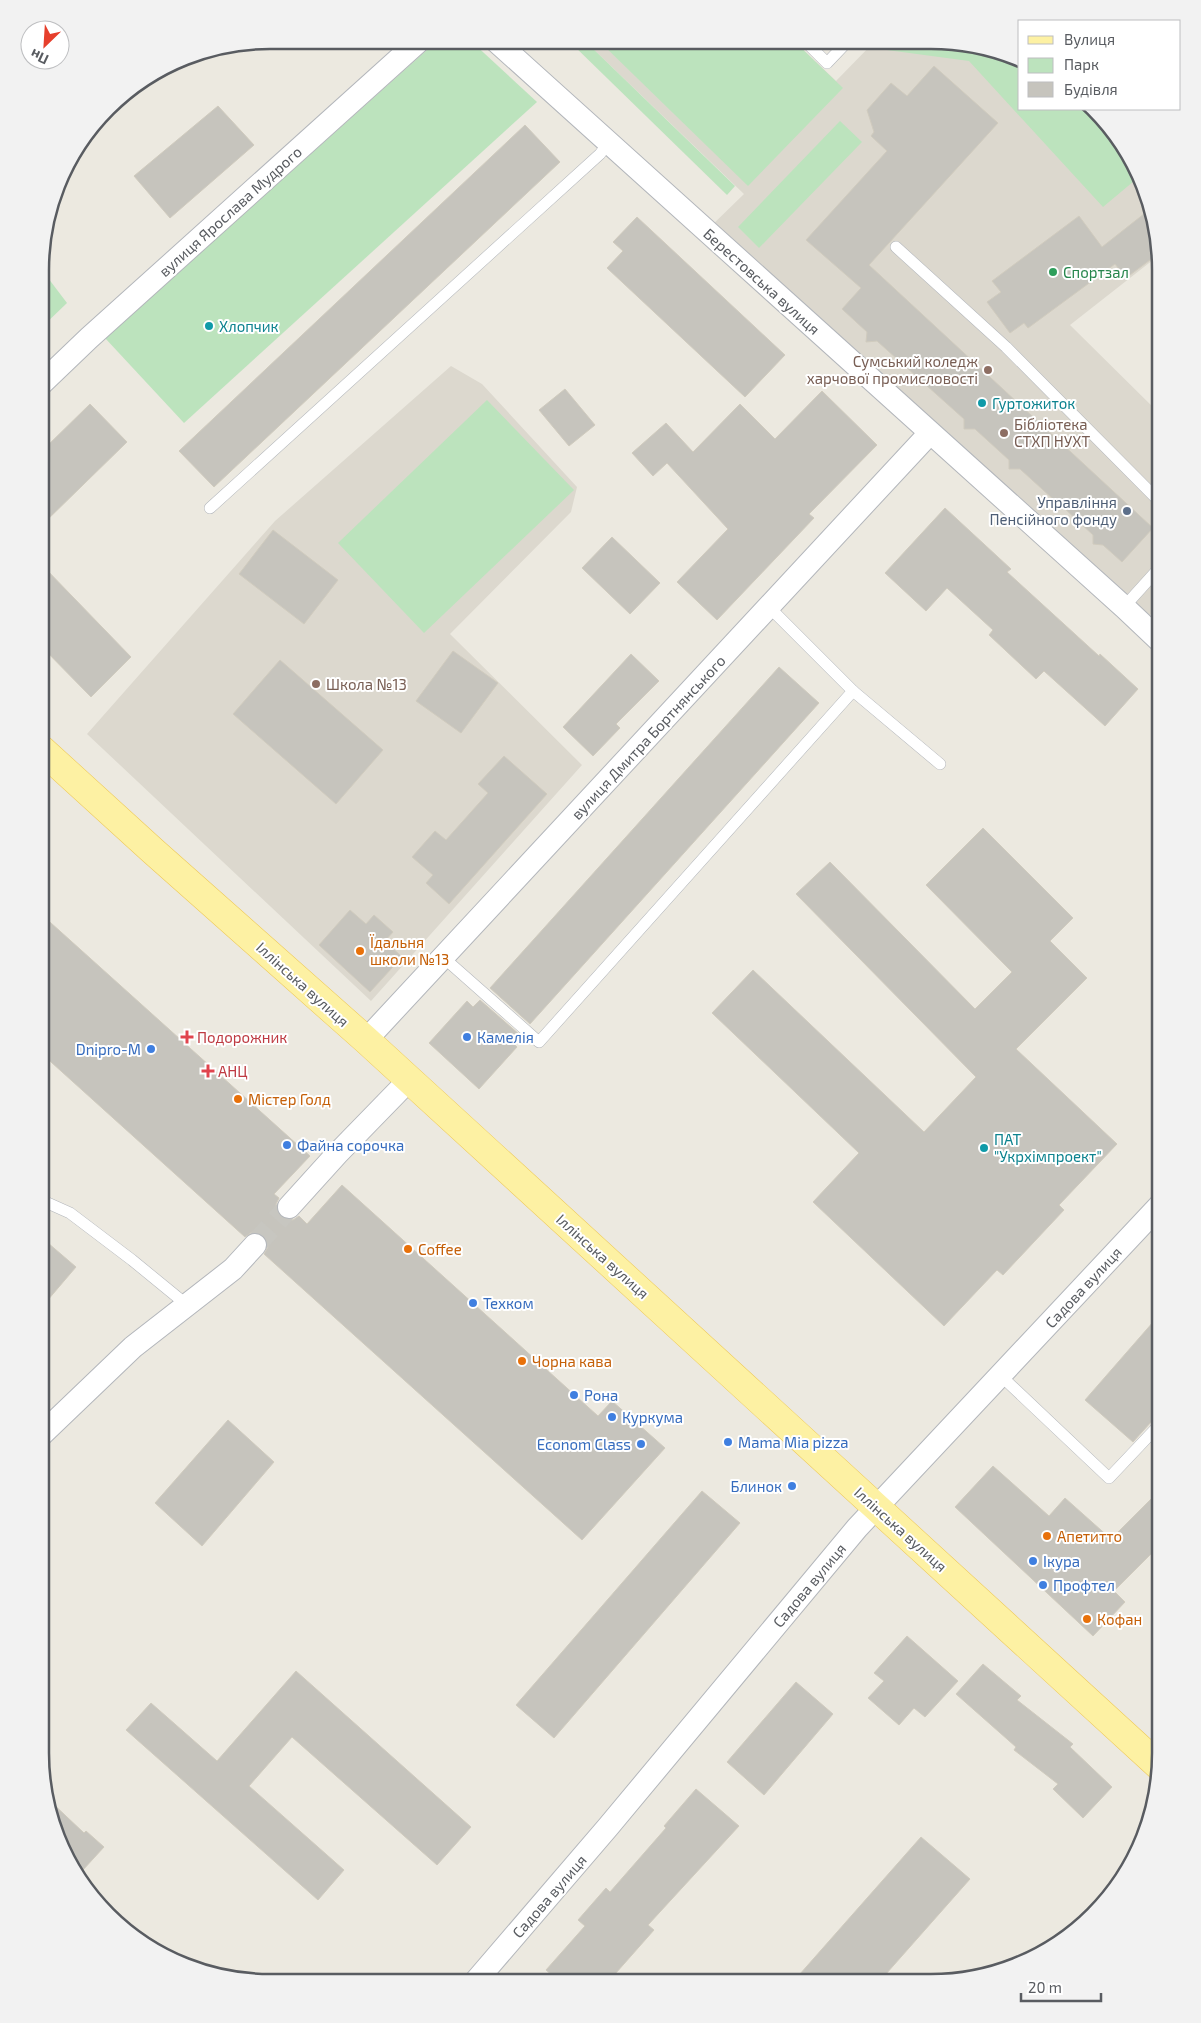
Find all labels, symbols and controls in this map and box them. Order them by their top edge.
north arrow [20,20,70,70]
legend [1018,20,1181,110]
text: Вулиця [1064,30,1115,49]
text: Пн [27,46,51,69]
text: Парк [1064,55,1099,73]
text: Будівля [1064,80,1118,99]
street label: вулиця Ярослава Мудрого [155,142,306,281]
street label: Берестовська вулиця [700,224,824,339]
place label: Спортзал [1063,263,1129,281]
marker: Спортзал [1047,266,1059,278]
place label: Хлопчик [219,317,279,335]
marker: Хлопчик [203,320,215,332]
place label: Сумський коледж харчової промисловості [807,352,978,387]
marker: Сумський коледж харчової промисловості [982,364,994,376]
place label: Гуртожиток [992,394,1075,413]
marker: Гуртожиток [976,397,988,409]
place label: Бібліотека СТХП НУХТ [1014,415,1091,450]
marker: Бібліотека СТХП НУХТ [998,427,1010,439]
place label: Управління Пенсійного фонду [989,493,1117,529]
marker: Управління Пенсійного фонду [1121,505,1133,517]
street label: вулиця Дмитра Бортнянського [567,651,730,823]
place label: Школа №13 [326,675,407,693]
marker: Школа №13 [310,678,322,690]
place label: Їдальня школи №13 [370,933,449,968]
street label: Іллінська вулиця [252,938,353,1031]
marker: Їдальня школи №13 [354,945,366,957]
place label: Подорожник [197,1028,287,1046]
place label: Камелія [477,1028,534,1046]
marker: Подорожник [181,1031,193,1043]
marker: Камелія [461,1031,473,1043]
place label: Dnipro-M [76,1040,141,1058]
marker: Dnipro-M [145,1043,157,1055]
place label: АНЦ [218,1062,248,1080]
marker: АНЦ [202,1065,214,1077]
place label: Містер Голд [248,1090,331,1108]
marker: Містер Голд [232,1093,244,1105]
place label: ПАТ "Укрхімпроект" [994,1130,1102,1165]
place label: Файна сорочка [297,1136,404,1154]
marker: Файна сорочка [281,1139,293,1151]
marker: ПАТ "Укрхімпроект" [978,1142,990,1154]
street label: Іллінська вулиця [552,1210,653,1303]
place label: Coffee [418,1240,462,1258]
marker: Coffee [402,1243,414,1255]
street label: Садова вулиця [1041,1243,1126,1332]
place label: Техком [483,1294,534,1312]
marker: Техком [467,1297,479,1309]
place label: Чорна кава [532,1352,612,1370]
marker: Чорна кава [516,1355,528,1367]
place label: Рона [584,1386,618,1404]
marker: Рона [568,1389,580,1401]
place label: Куркума [622,1408,683,1427]
marker: Куркума [606,1411,618,1423]
place label: Mama Mia pizza [738,1433,849,1451]
place label: Econom Class [537,1435,631,1453]
marker: Mama Mia pizza [722,1436,734,1448]
marker: Econom Class [635,1438,647,1450]
place label: Блинок [730,1477,782,1495]
marker: Блинок [786,1480,798,1492]
street label: Іллінська вулиця [850,1483,951,1576]
place label: Апетитто [1057,1527,1122,1545]
marker: Апетитто [1041,1530,1053,1542]
street label: Садова вулиця [769,1539,850,1631]
place label: Ікура [1043,1552,1080,1571]
marker: Ікура [1027,1555,1039,1567]
place label: Профтел [1053,1576,1115,1594]
marker: Профтел [1037,1579,1049,1591]
place label: Кофан [1097,1610,1142,1628]
marker: Кофан [1081,1613,1093,1625]
street label: Садова вулиця [508,1851,591,1942]
scale bar [1021,1970,1101,2002]
text: 20 m [1028,1978,1062,1996]

